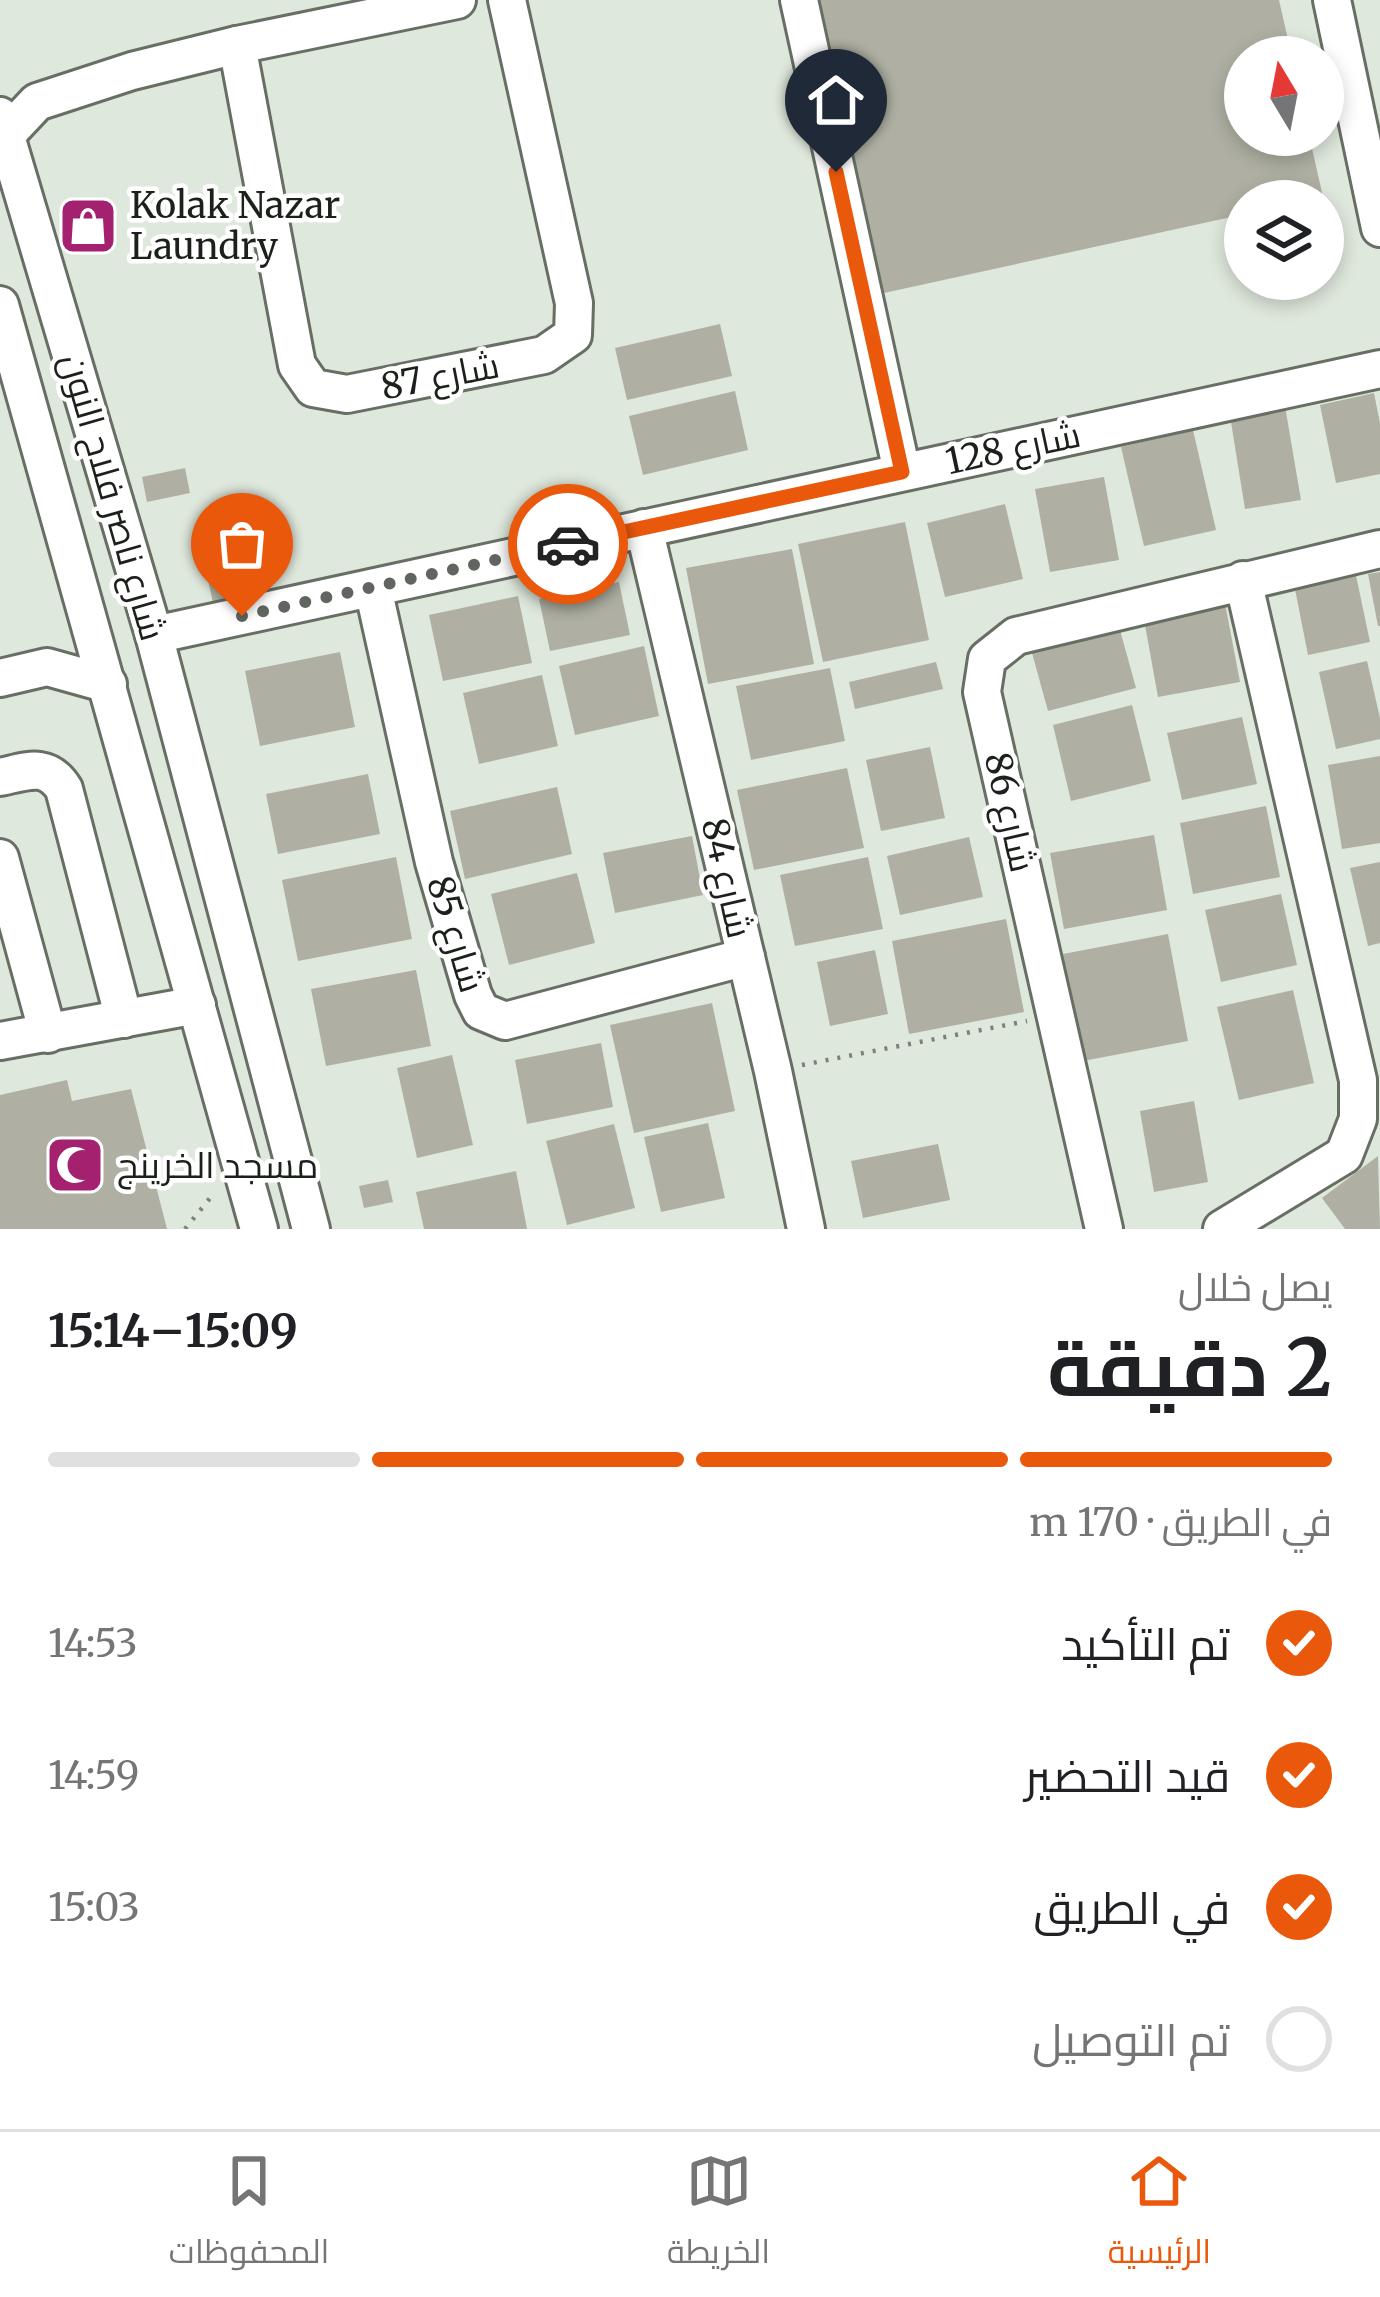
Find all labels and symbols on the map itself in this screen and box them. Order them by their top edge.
north arrow [1224,36,1344,156]
pin [785,49,887,172]
place label: Kolak Nazar Laundry [130,183,340,269]
shop icon: Kolak Nazar Laundry [57,195,119,257]
street label: شارع 87 [377,343,503,411]
street label: شارع ناصر فلاح النون [49,348,175,646]
street label: شارع 128 [942,412,1085,486]
courier [508,484,628,604]
pin [191,493,293,616]
street label: شارع 86 [972,748,1046,877]
street label: شارع 84 [689,814,763,943]
street label: شارع 85 [415,870,495,998]
mosque icon: مسجد الخرينج [44,1134,106,1196]
place label: مسجد الخرينج [117,1143,318,1190]

